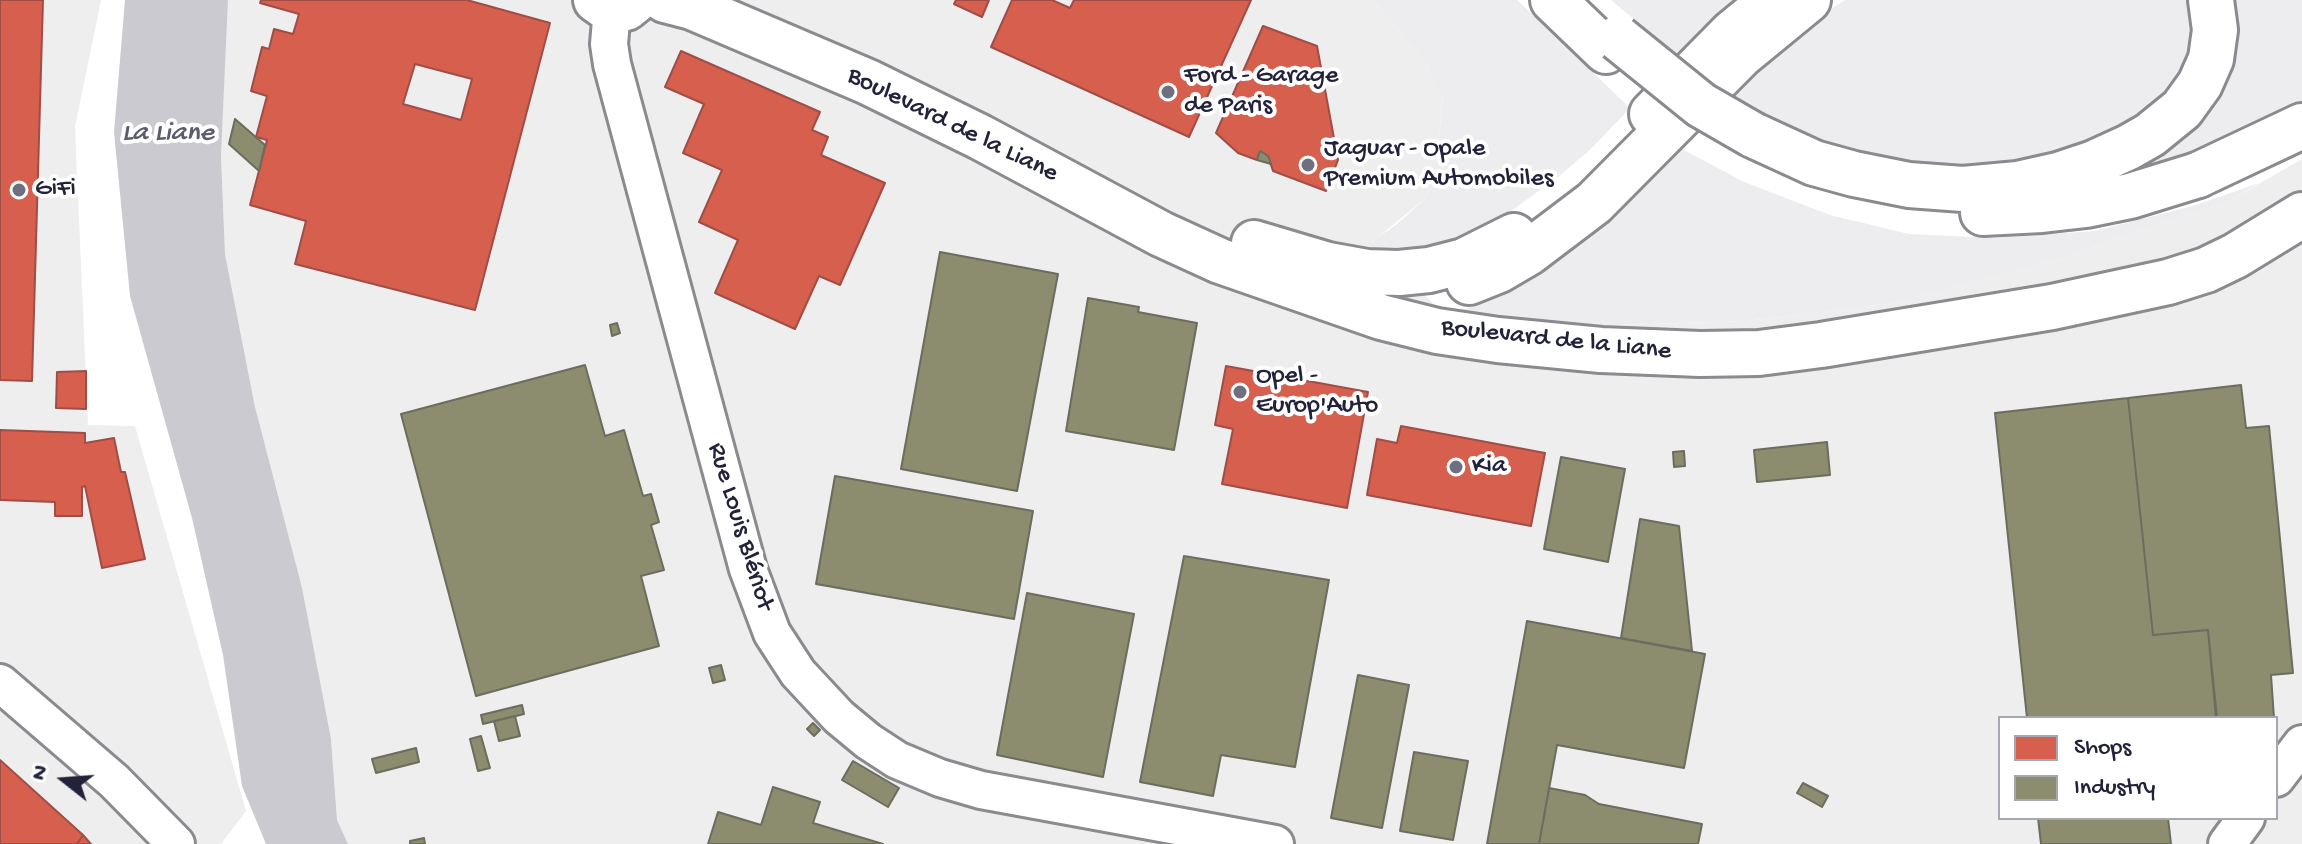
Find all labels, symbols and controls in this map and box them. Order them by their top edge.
street label: Boulevard de la Liane [841,61,1063,191]
place label: Ford - Garage de Paris [1184,61,1338,122]
marker: Ford - Garage de Paris [1159,83,1177,101]
water label: La Liane [122,118,214,152]
place label: Jaguar - Opale Premium Automobiles [1324,134,1554,196]
marker: Jaguar - Opale Premium Automobiles [1299,156,1317,174]
place label: GiFi [35,174,76,206]
marker: GiFi [10,181,28,199]
street label: Boulevard de la Liane [1439,313,1673,369]
place label: Opel - Europ'Auto [1256,361,1378,422]
marker: Opel - Europ'Auto [1231,383,1249,401]
street label: Rue Louis Blériot [699,440,779,614]
place label: Kia [1472,451,1506,483]
marker: Kia [1447,458,1465,476]
legend [1998,716,2278,820]
text: Shops [2074,734,2131,763]
north arrow [24,740,104,820]
text: N [27,762,56,784]
text: Industry [2074,774,2155,803]

